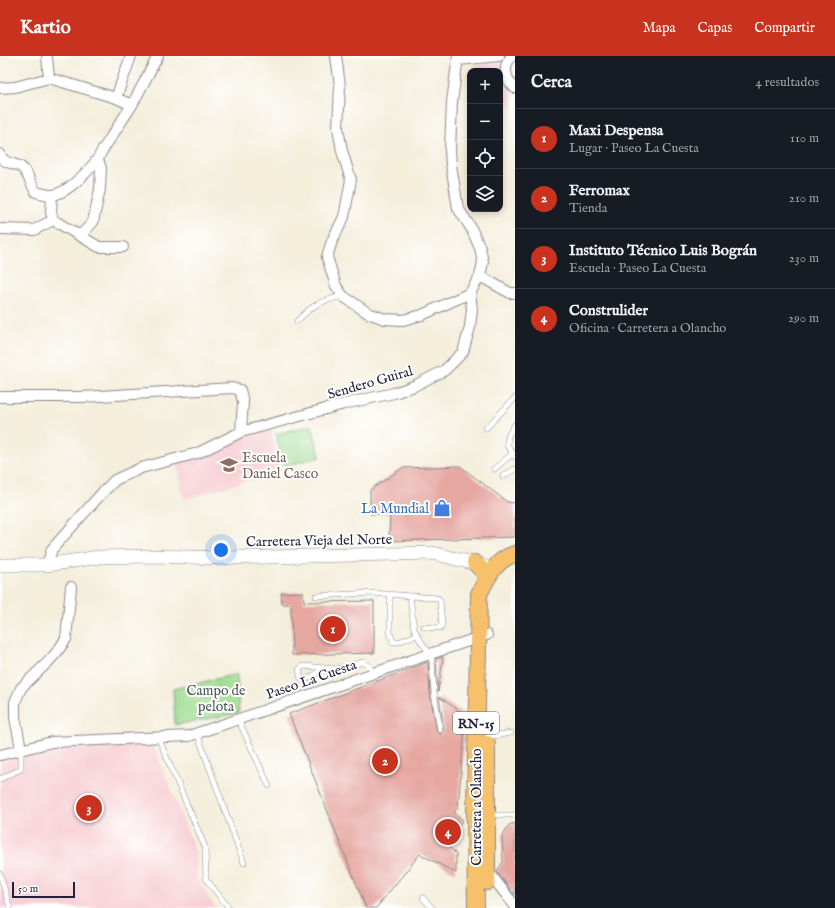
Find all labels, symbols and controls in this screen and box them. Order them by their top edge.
text: Kartio [20,16,71,40]
text: Mapa [643,19,676,37]
text: Capas [698,19,732,37]
text: Compartir [754,19,815,37]
map controls [467,68,503,212]
button: + [467,68,503,104]
text: Cerca [531,72,572,93]
text: 4 resultados [756,74,819,91]
button: − [467,104,503,140]
text: Maxi Despensa [569,121,663,140]
text: 1 [542,130,546,147]
text: 110 m [790,130,819,147]
button: locate [467,140,503,176]
text: Lugar · Paseo La Cuesta [569,140,699,157]
button: layers [467,176,503,212]
text: Ferromax [569,181,630,200]
text: 2 [541,190,547,207]
text: 210 m [789,190,819,207]
text: Tienda [569,200,607,217]
text: Instituto Técnico Luis Bográn [569,241,757,260]
text: 3 [542,250,546,267]
text: 230 m [789,250,819,267]
text: Escuela · Paseo La Cuesta [569,260,706,277]
text: Construlider [569,301,648,320]
text: 4 [541,310,547,327]
text: 290 m [788,310,819,327]
text: Oficina · Carretera a Olancho [569,320,726,337]
street label: Sendero Guiral [326,362,415,404]
place label: Escuela Daniel Casco [242,449,319,483]
school or university icon: Escuela Daniel Casco [219,455,239,475]
shop icon: La Mundial [432,498,452,518]
place label: La Mundial [361,500,429,518]
street label: Carretera Vieja del Norte [246,531,393,551]
your location [211,540,231,560]
pin: 1 [320,614,346,644]
street label: Paseo La Cuesta [264,656,360,704]
park label: Campo de pelota [187,682,246,716]
road number: RN-15 [453,712,499,734]
pin: 2 [372,746,398,776]
street label: Carretera a Olancho [468,748,486,866]
pin: 3 [76,793,102,823]
pin: 4 [435,817,461,847]
scale bar [12,880,75,899]
text: 50 m [18,882,38,896]

